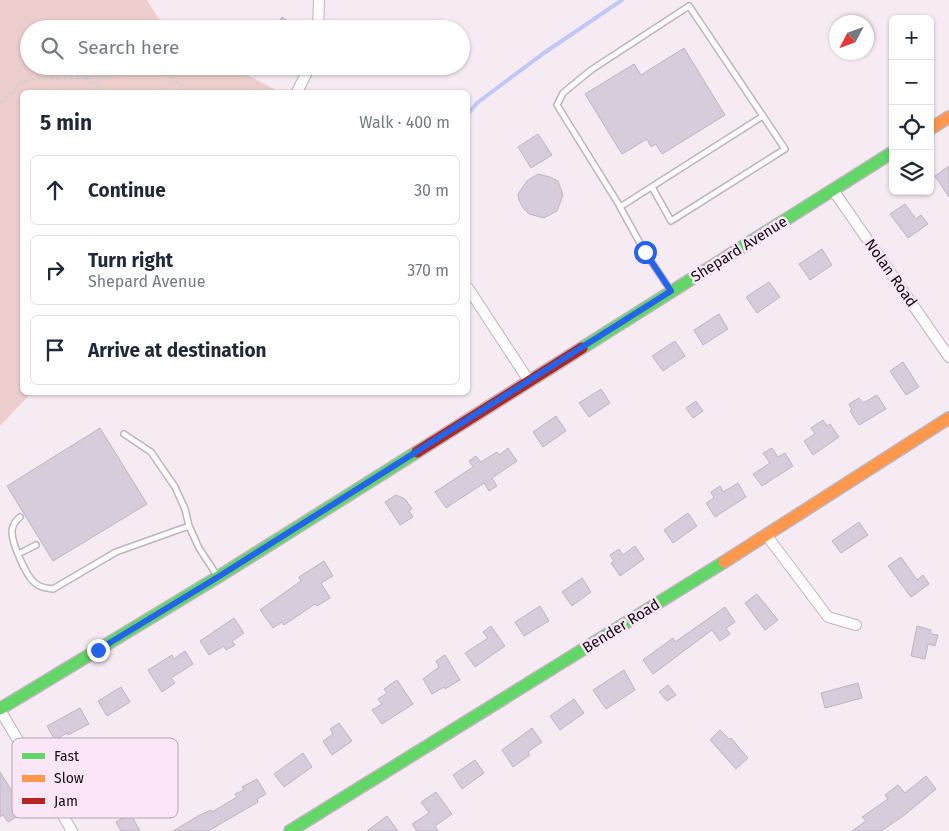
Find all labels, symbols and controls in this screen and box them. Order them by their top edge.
north arrow [829,15,874,60]
map controls [889,15,934,195]
button: + [889,15,934,60]
search box [20,20,470,75]
icon: search [38,34,66,62]
text: Search here [78,36,179,59]
button: − [889,60,934,105]
button: locate [889,105,934,150]
text: 5 min [40,110,92,136]
text: Walk · 400 m [359,113,450,132]
button: layers [889,150,934,195]
icon: ahead [41,176,69,204]
text: Continue [88,179,166,202]
text: 30 m [414,181,449,200]
street label: Shepard Avenue [688,212,790,286]
street label: Nolan Road [861,236,921,310]
route start [634,241,657,264]
text: Turn right [88,249,173,272]
icon: right [41,256,69,284]
text: 370 m [407,261,449,280]
text: Shepard Avenue [88,272,205,291]
icon: arrive [41,336,69,364]
text: Arrive at destination [88,339,267,362]
street label: Bender Road [579,595,663,657]
route end [87,639,110,662]
legend [12,738,178,818]
text: Fast [54,748,80,765]
text: Slow [54,770,84,787]
text: Jam [54,793,78,810]

